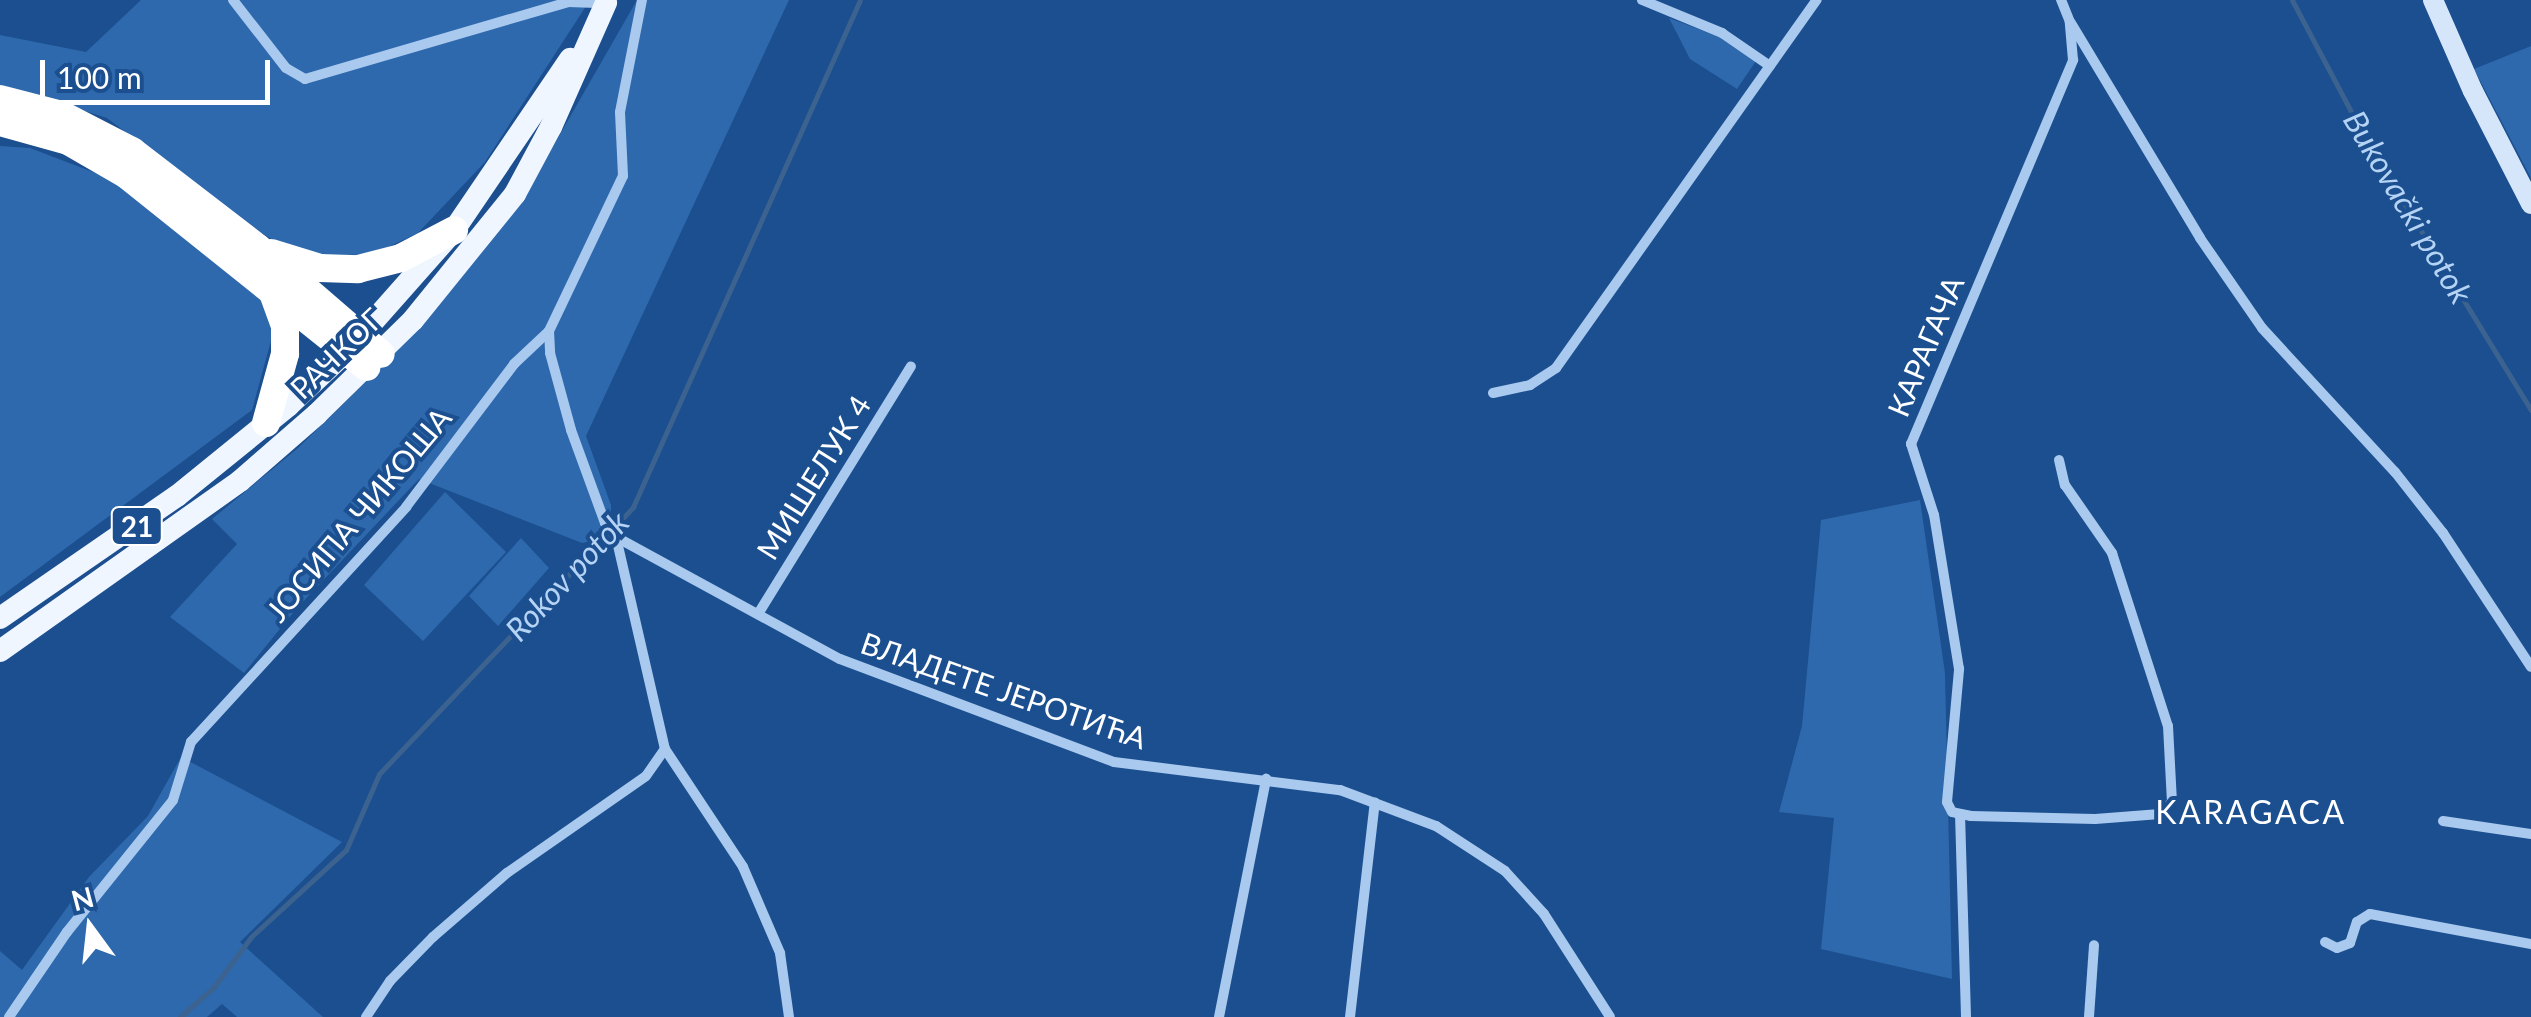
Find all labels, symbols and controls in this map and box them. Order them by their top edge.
scale bar [45,40,275,102]
text: 100 m [57,59,142,95]
water label: Bukovački potok [2335,104,2481,310]
street label: КАРАГАЧА [1879,270,1971,422]
street label: РАЧКОГ [282,300,390,406]
street label: МИШЕЛУК 4 [748,389,878,565]
street label: ЈОСИПА ЧИКОША [258,400,458,628]
road number: 21 [110,503,164,549]
water label: Rokov potok [497,503,637,649]
street label: ВЛАДЕТЕ ЈЕРОТИЋА [856,624,1152,756]
district label: KARAGACA [2155,793,2347,831]
north arrow [40,877,140,977]
text: N [67,879,97,917]

